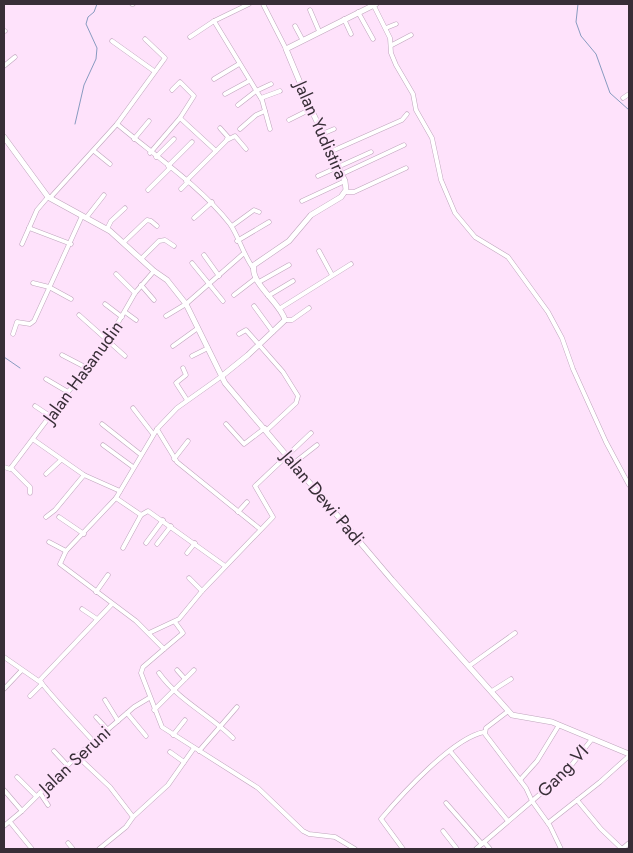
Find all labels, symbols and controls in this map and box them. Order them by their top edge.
street label: Jalan Yudistira [287,75,354,183]
street label: Jalan Hasanudin [36,315,129,430]
street label: Jalan Dewi Padi [274,443,371,551]
street label: Jalan Seruni [32,720,117,801]
street label: Gang VI [531,739,595,803]

